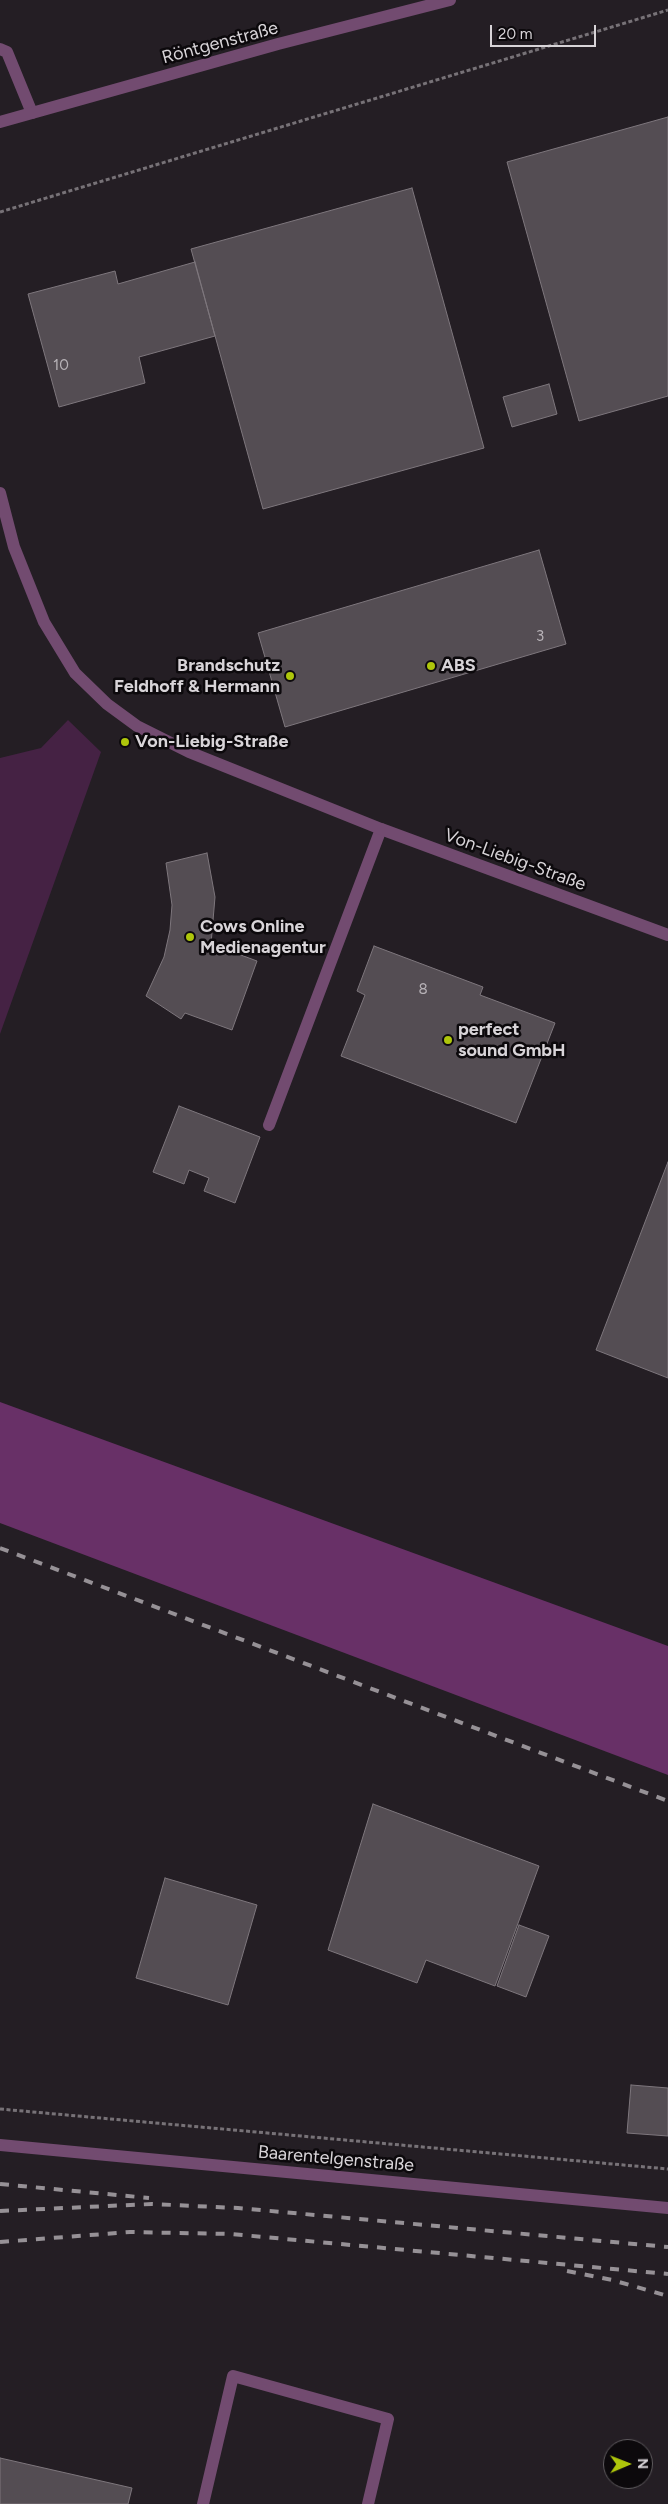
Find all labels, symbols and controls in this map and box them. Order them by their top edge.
scale bar [493,15,599,47]
street label: Röntgenstraße [160,17,280,69]
text: 20 m [498,25,532,43]
house number: 10 [53,357,69,375]
house number: 3 [536,628,544,646]
place label: Brandschutz Feldhoff & Hermann [114,655,280,698]
place label: ABS [441,655,476,677]
marker: ABS [425,660,437,672]
marker: Brandschutz Feldhoff & Hermann [284,670,296,682]
place label: Von-Liebig-Straße [135,731,288,753]
marker: Von-Liebig-Straße [119,736,131,748]
street label: Von-Liebig-Straße [441,824,589,896]
place label: Cows Online Medienagentur [200,916,326,959]
marker: Cows Online Medienagentur [184,931,196,943]
house number: 8 [418,981,428,999]
place label: perfect sound GmbH [458,1019,566,1062]
marker: perfect sound GmbH [442,1034,454,1046]
street label: Baarentelgenstraße [257,2141,415,2177]
north arrow [603,2439,653,2489]
text: N [634,2458,651,2469]

